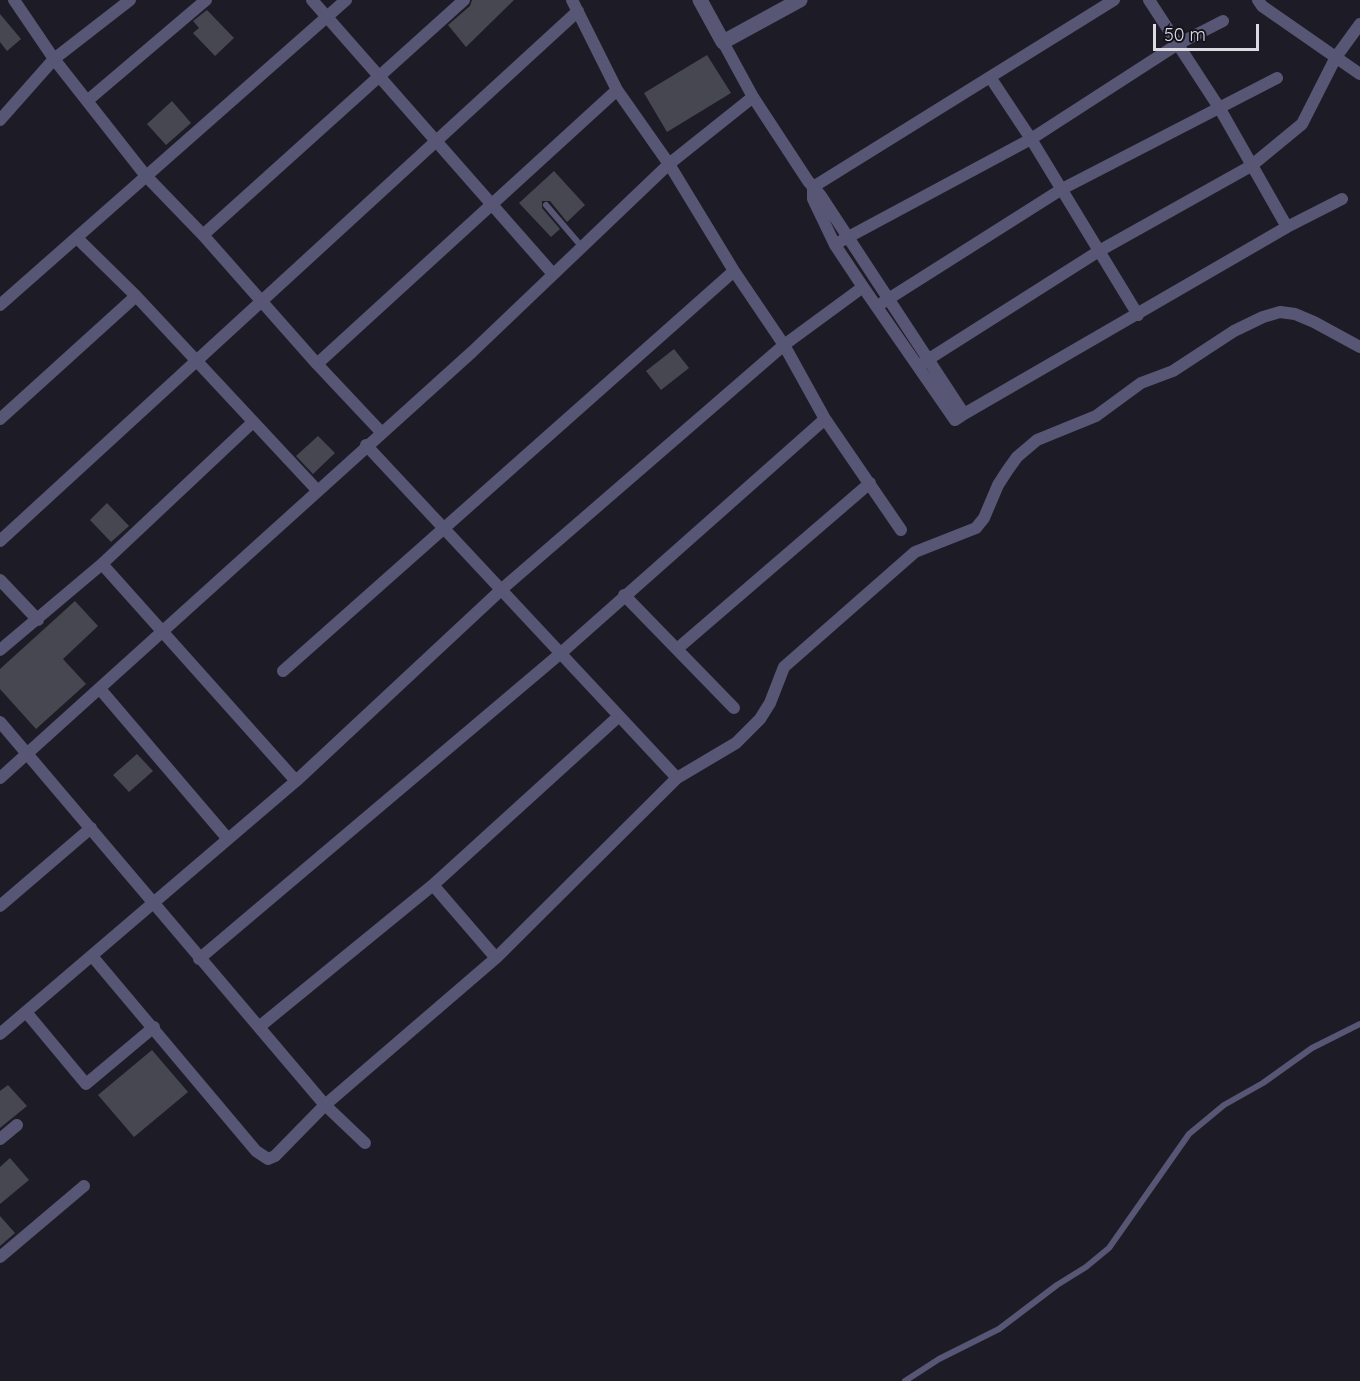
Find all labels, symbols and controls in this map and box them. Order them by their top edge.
scale bar [1156,12,1262,50]
text: 50 m [1164,23,1206,46]

